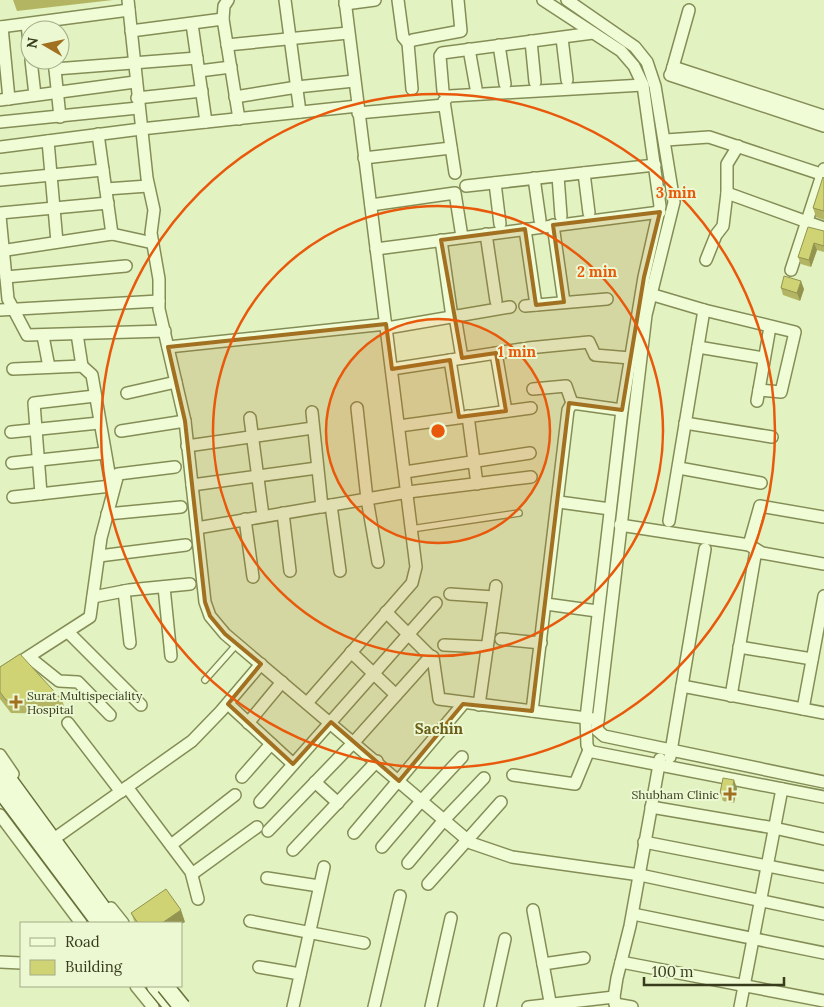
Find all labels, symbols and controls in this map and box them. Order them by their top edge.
north arrow [20,20,70,70]
text: N [22,36,42,50]
text: 3 min [656,183,697,202]
text: 2 min [577,262,618,281]
text: 1 min [498,342,537,361]
centre of rings [429,422,447,440]
place label: Surat Multispeciality Hospital [27,688,143,717]
marker: Surat Multispeciality Hospital [9,695,23,709]
district label: Sachin [415,719,464,738]
place label: Shubham Clinic [632,787,719,802]
marker: Shubham Clinic [723,787,737,801]
legend [20,922,182,987]
text: Road [65,932,100,951]
scale bar [644,954,784,986]
text: Building [65,957,123,976]
text: 100 m [652,962,693,981]

